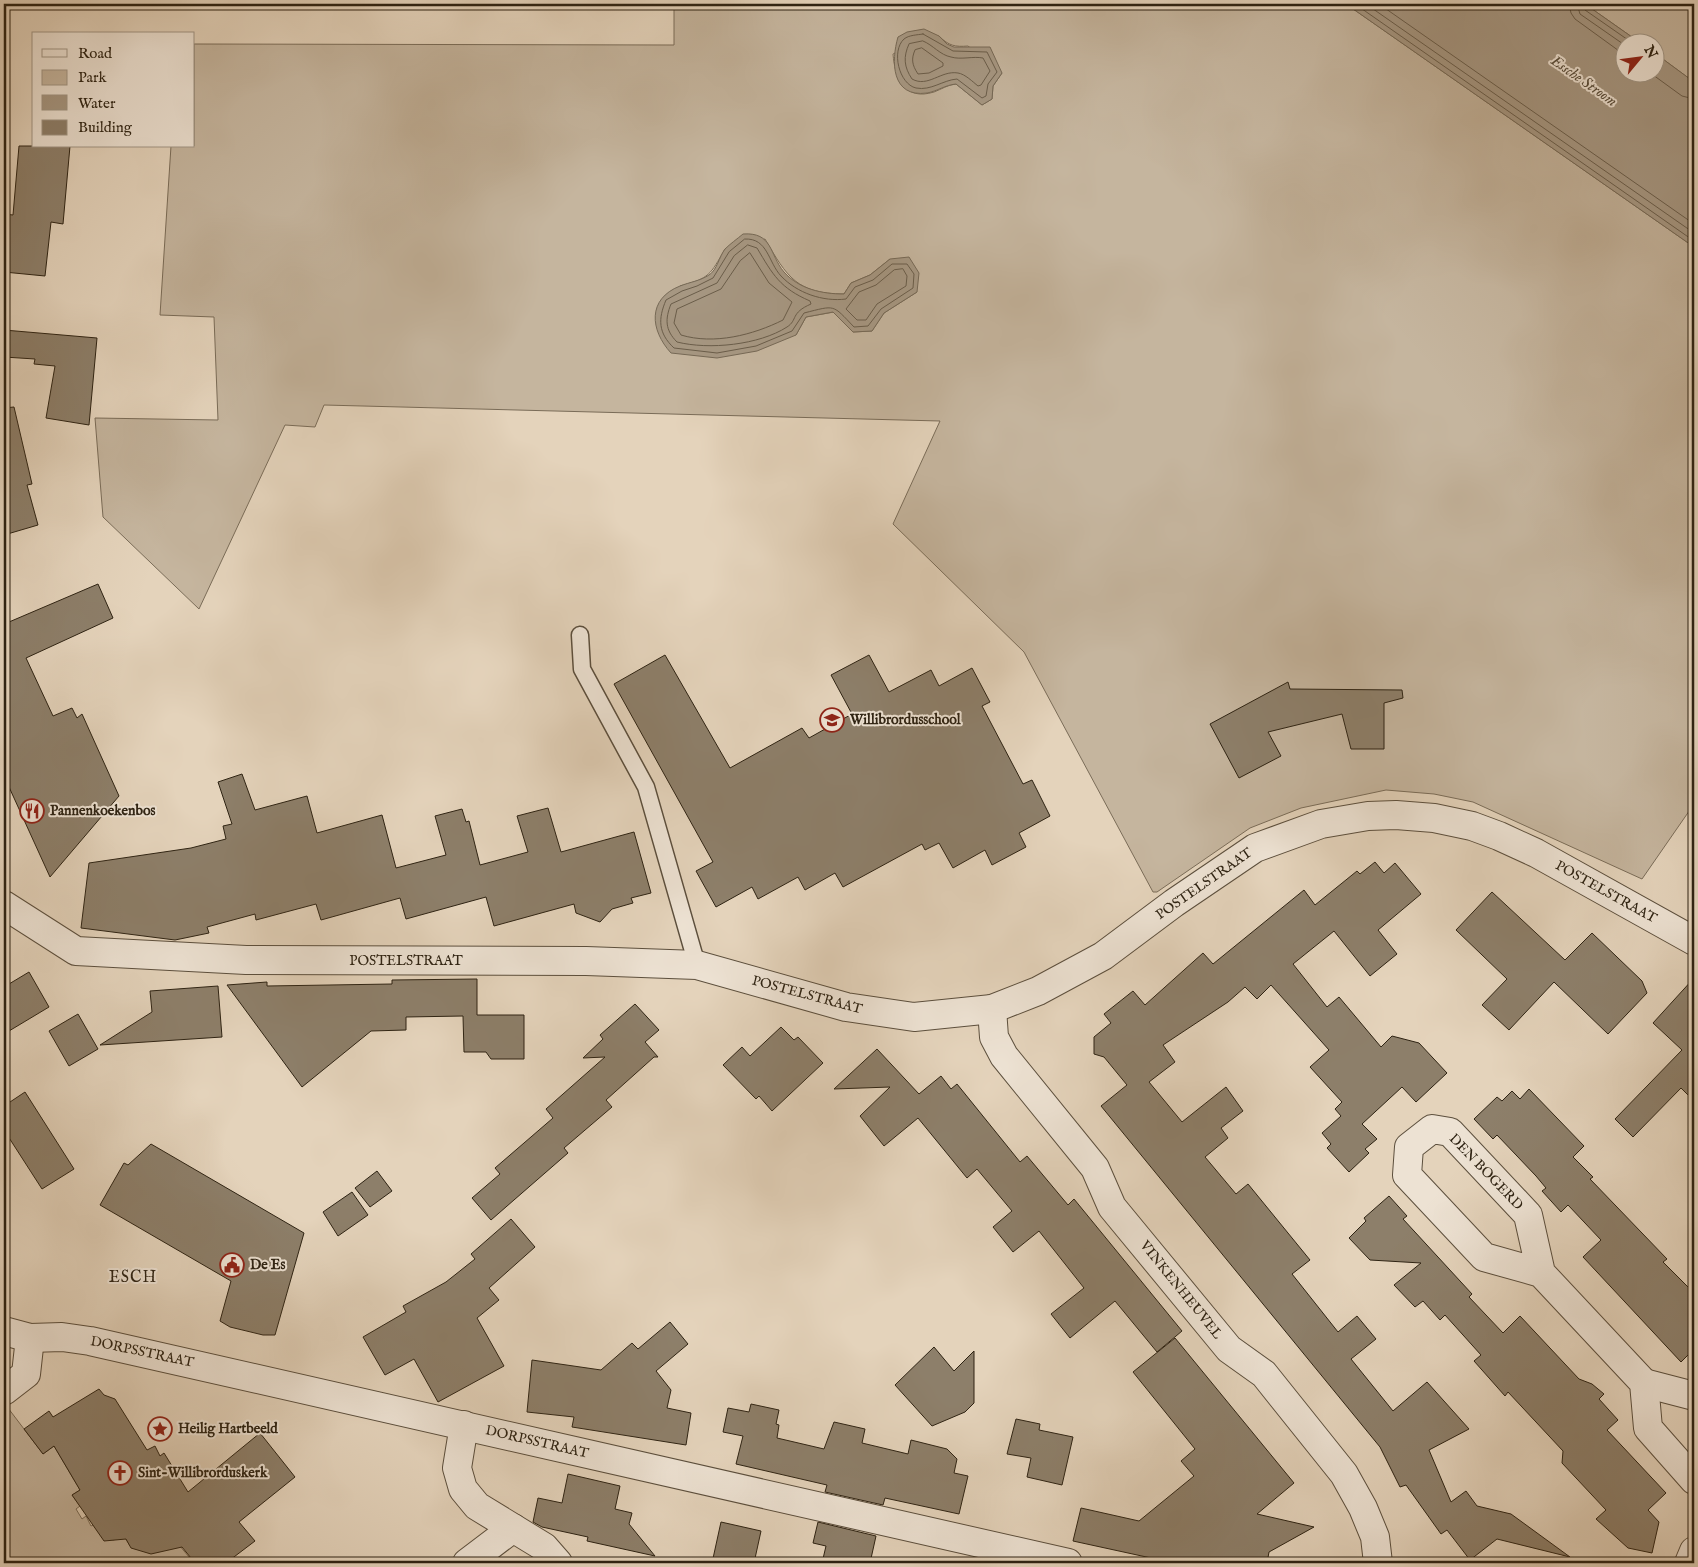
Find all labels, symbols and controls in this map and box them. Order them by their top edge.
legend [32,32,195,148]
north arrow [1616,32,1666,82]
text: N [1639,42,1661,62]
text: Road [78,44,113,63]
water label: Essche Stroom [1546,51,1621,111]
text: Park [78,68,108,87]
text: Water [78,94,116,113]
text: Building [78,118,133,137]
school or university icon: Willibrordusschool [819,707,845,733]
place label: Willibrordusschool [849,711,962,729]
restaurant icon: Pannenkoekenbos [19,798,45,824]
place label: Pannenkoekenbos [50,802,155,820]
street label: POSTELSTRAAT [1152,844,1256,924]
street label: POSTELSTRAAT [1552,857,1661,928]
street label: POSTELSTRAAT [349,952,464,970]
street label: POSTELSTRAAT [750,972,865,1019]
street label: DEN BOGERD [1445,1130,1527,1214]
street label: VINKENHEUVEL [1135,1236,1226,1343]
public building icon: De Es [219,1252,245,1278]
place label: De Es [250,1256,285,1274]
district label: ESCH [109,1268,157,1288]
street label: DORPSSTRAAT [89,1332,196,1372]
place icon: Heilig Hartbeeld [147,1416,173,1442]
place label: Heilig Hartbeeld [178,1420,278,1438]
street label: DORPSSTRAAT [484,1421,591,1463]
church icon: Sint-Willibrorduskerk [107,1460,133,1486]
place label: Sint-Willibrorduskerk [138,1464,268,1482]

